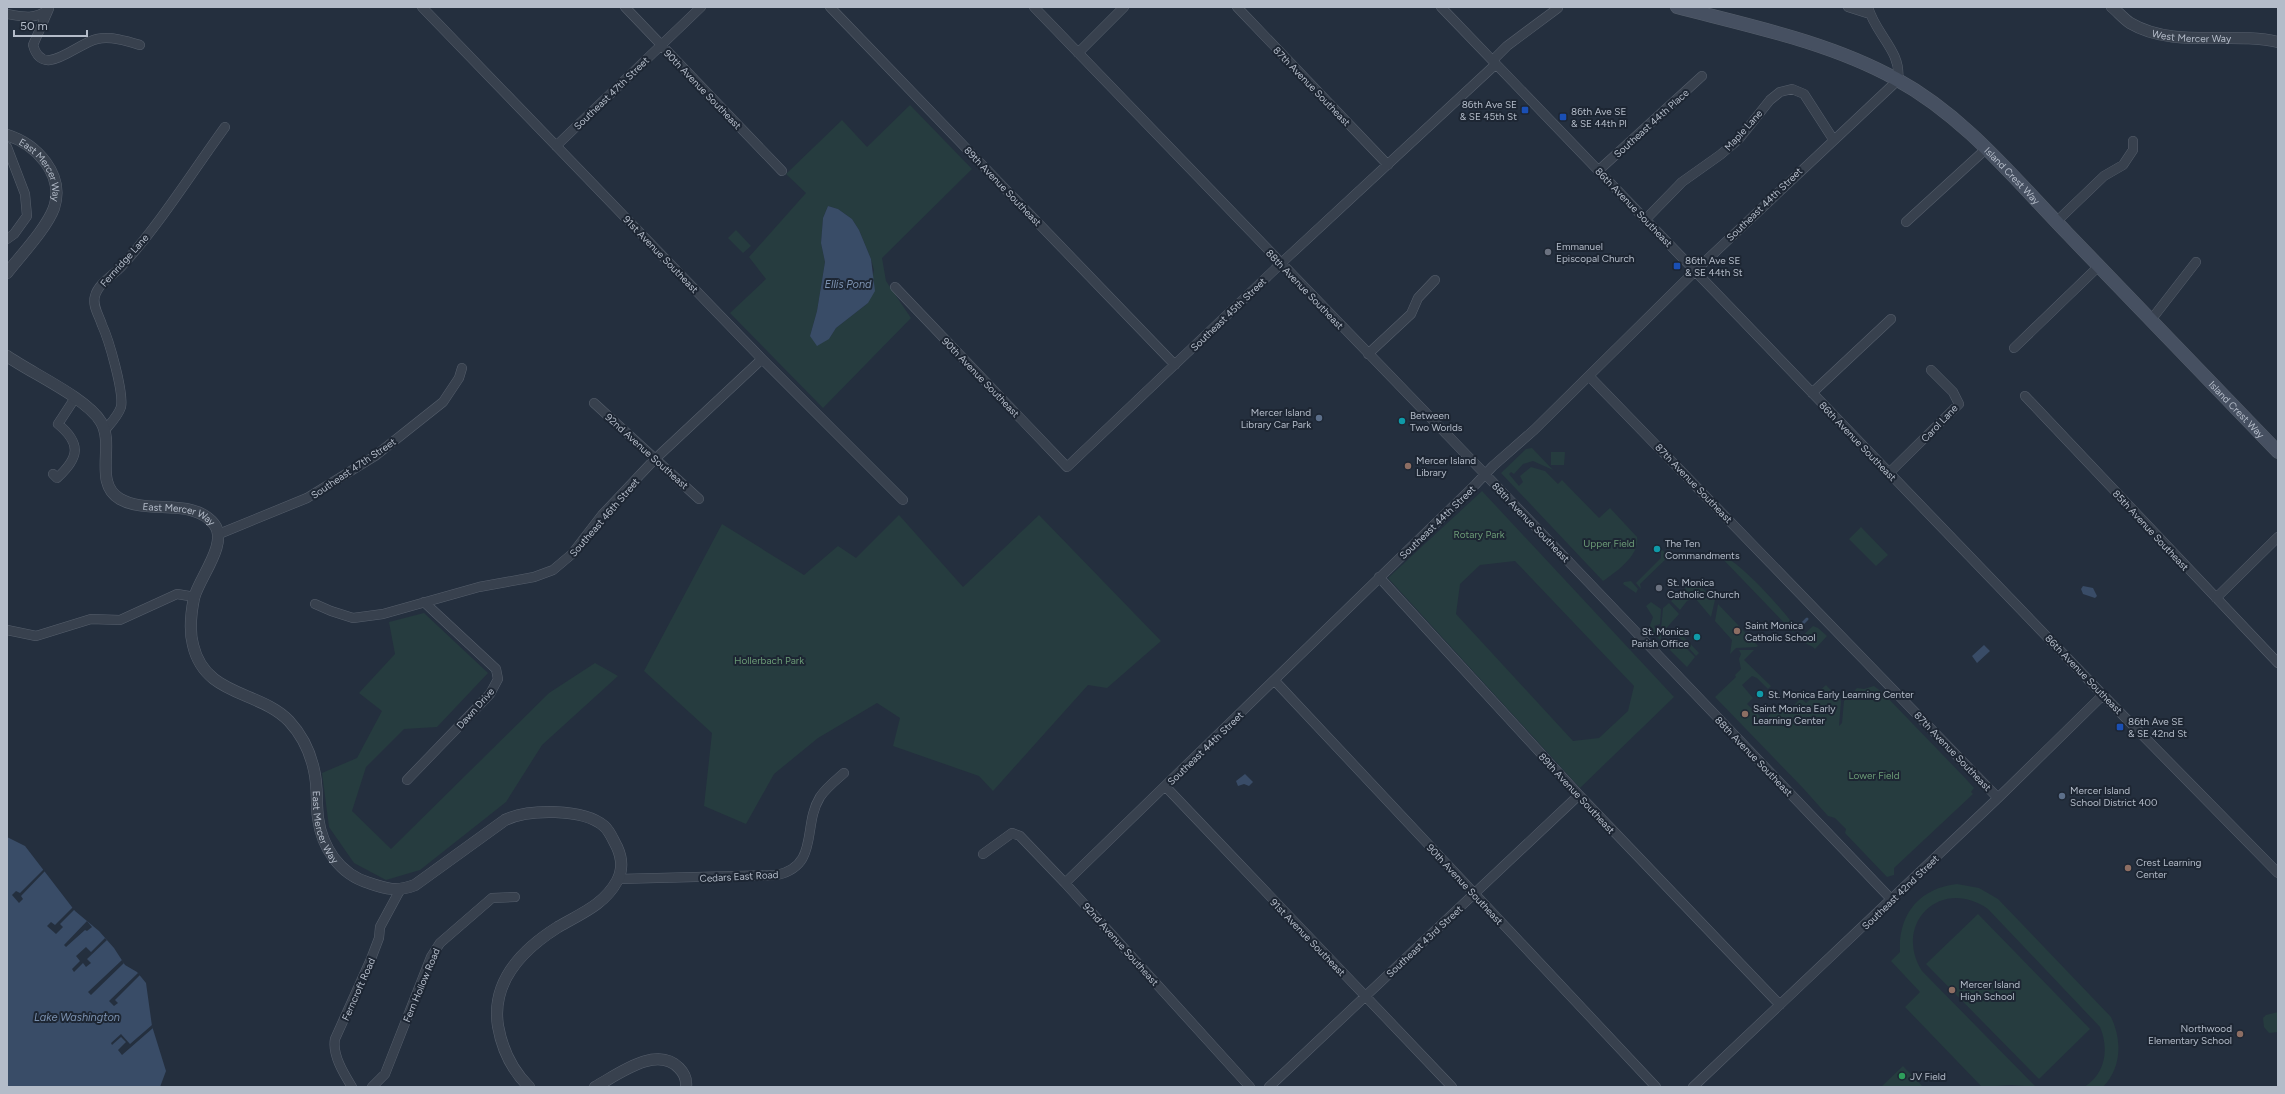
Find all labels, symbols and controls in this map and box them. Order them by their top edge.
scale bar [14,12,87,38]
text: 50 m [20,19,48,33]
street label: West Mercer Way [2151,27,2232,45]
street label: 87th Avenue Southeast [1270,44,1353,129]
street label: 90th Avenue Southeast [661,47,744,132]
street label: Southeast 47th Street [571,54,652,133]
street label: Southeast 44th Place [1611,86,1692,161]
place label: 86th Ave SE & SE 45th St [1460,98,1517,123]
marker: 86th Ave SE & SE 45th St [1520,105,1530,115]
place label: 86th Ave SE & SE 44th Pl [1571,105,1627,130]
street label: Maple Lane [1721,107,1766,154]
marker: 86th Ave SE & SE 44th Pl [1558,112,1568,122]
street label: East Mercer Way [17,135,63,203]
street label: 89th Avenue Southeast [961,144,1044,229]
street label: Island Crest Way [1981,144,2043,208]
street label: 86th Avenue Southeast [1592,165,1675,250]
street label: Southeast 44th Street [1724,165,1805,244]
street label: 91st Avenue Southeast [620,213,701,296]
street label: Fernridge Lane [97,231,152,289]
place label: Emmanuel Episcopal Church [1556,240,1635,265]
street label: 88th Avenue Southeast [1263,247,1346,332]
marker: Emmanuel Episcopal Church [1543,247,1553,257]
place label: 86th Ave SE & SE 44th St [1685,254,1743,279]
marker: 86th Ave SE & SE 44th St [1672,261,1682,271]
street label: Southeast 45th Street [1188,275,1269,354]
water label: Ellis Pond [824,278,872,291]
street label: 90th Avenue Southeast [939,335,1022,420]
street label: Island Crest Way [2206,378,2268,442]
street label: 86th Avenue Southeast [1816,399,1899,484]
street label: Carol Lane [1918,401,1961,445]
place label: Mercer Island Library Car Park [1241,406,1311,431]
place label: Between Two Worlds [1410,409,1463,434]
street label: 92nd Avenue Southeast [602,411,691,492]
marker: Mercer Island Library Car Park [1314,413,1324,423]
marker: Between Two Worlds [1397,416,1407,426]
street label: Southeast 47th Street [308,435,398,502]
street label: 87th Avenue Southeast [1652,441,1735,526]
place label: Mercer Island Library [1416,454,1476,479]
marker: Mercer Island Library [1403,461,1413,471]
street label: Southeast 46th Street [567,475,642,559]
street label: 88th Avenue Southeast [1489,480,1572,565]
street label: Southeast 44th Street [1397,483,1478,562]
street label: 85th Avenue Southeast [2110,487,2192,574]
street label: East Mercer Way [142,500,219,529]
park label: Rotary Park [1453,528,1505,541]
park label: Upper Field [1583,537,1635,550]
place label: The Ten Commandments [1665,537,1740,562]
marker: The Ten Commandments [1652,544,1662,554]
place label: St. Monica Catholic Church [1667,576,1740,601]
marker: St. Monica Catholic Church [1654,583,1664,593]
place label: Saint Monica Catholic School [1745,619,1816,644]
place label: St. Monica Parish Office [1631,625,1690,650]
marker: Saint Monica Catholic School [1732,626,1742,636]
marker: St. Monica Parish Office [1692,632,1702,642]
street label: 86th Avenue Southeast [2042,632,2125,717]
park label: Hollerbach Park [734,654,804,667]
street label: Dawn Drive [454,685,498,732]
place label: St. Monica Early Learning Center [1768,688,1914,701]
marker: St. Monica Early Learning Center [1755,689,1765,699]
place label: Saint Monica Early Learning Center [1753,702,1836,727]
street label: Southeast 44th Street [1165,709,1246,788]
marker: Saint Monica Early Learning Center [1740,709,1750,719]
street label: 87th Avenue Southeast [1911,709,1994,794]
street label: 88th Avenue Southeast [1712,714,1795,799]
place label: 86th Ave SE & SE 42nd St [2128,715,2187,740]
marker: 86th Ave SE & SE 42nd St [2115,722,2125,732]
street label: 89th Avenue Southeast [1536,750,1618,837]
park label: Lower Field [1848,769,1900,782]
place label: Mercer Island School District 400 [2070,784,2157,809]
street label: East Mercer Way [310,791,342,867]
marker: Mercer Island School District 400 [2057,791,2067,801]
street label: 90th Avenue Southeast [1424,841,1506,928]
street label: Southeast 42nd Street [1859,852,1942,932]
place label: Crest Learning Center [2136,856,2202,881]
marker: Crest Learning Center [2123,863,2133,873]
street label: Cedars East Road [699,868,779,885]
street label: 91st Avenue Southeast [1267,896,1348,979]
street label: 92nd Avenue Southeast [1080,900,1162,989]
street label: Southeast 43rd Street [1383,902,1465,980]
street label: Fern Hollow Road [400,946,443,1024]
street label: Ferncroft Road [339,956,378,1023]
place label: Mercer Island High School [1960,978,2020,1003]
marker: Mercer Island High School [1947,985,1957,995]
water label: Lake Washington [34,1011,120,1024]
place label: Northwood Elementary School [2148,1022,2232,1047]
marker: Northwood Elementary School [2235,1029,2245,1039]
place label: JV Field [1910,1070,1946,1083]
marker: JV Field [1897,1071,1907,1081]

